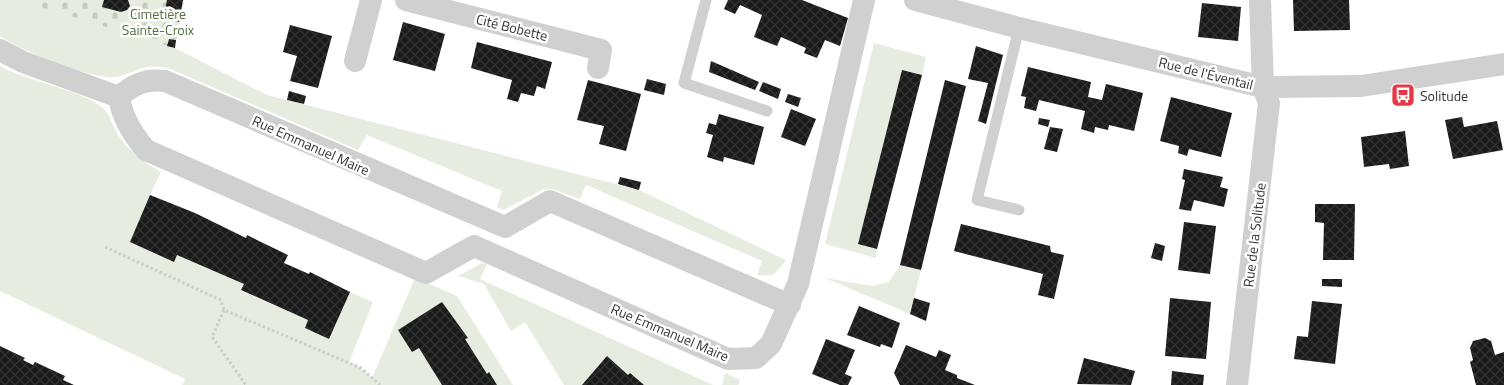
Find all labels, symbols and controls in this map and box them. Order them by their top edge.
park label: Cimetière Sainte-Croix [122,3,195,40]
street label: Cité Bobette [474,8,550,46]
street label: Rue de l'Éventail [1156,51,1256,95]
bus stop icon: Solitude [1390,82,1416,108]
place label: Solitude [1420,85,1468,106]
street label: Rue Emmanuel Maire [249,110,373,180]
street label: Rue de la Solitude [1237,182,1271,288]
street label: Rue Emmanuel Maire [608,298,732,366]

